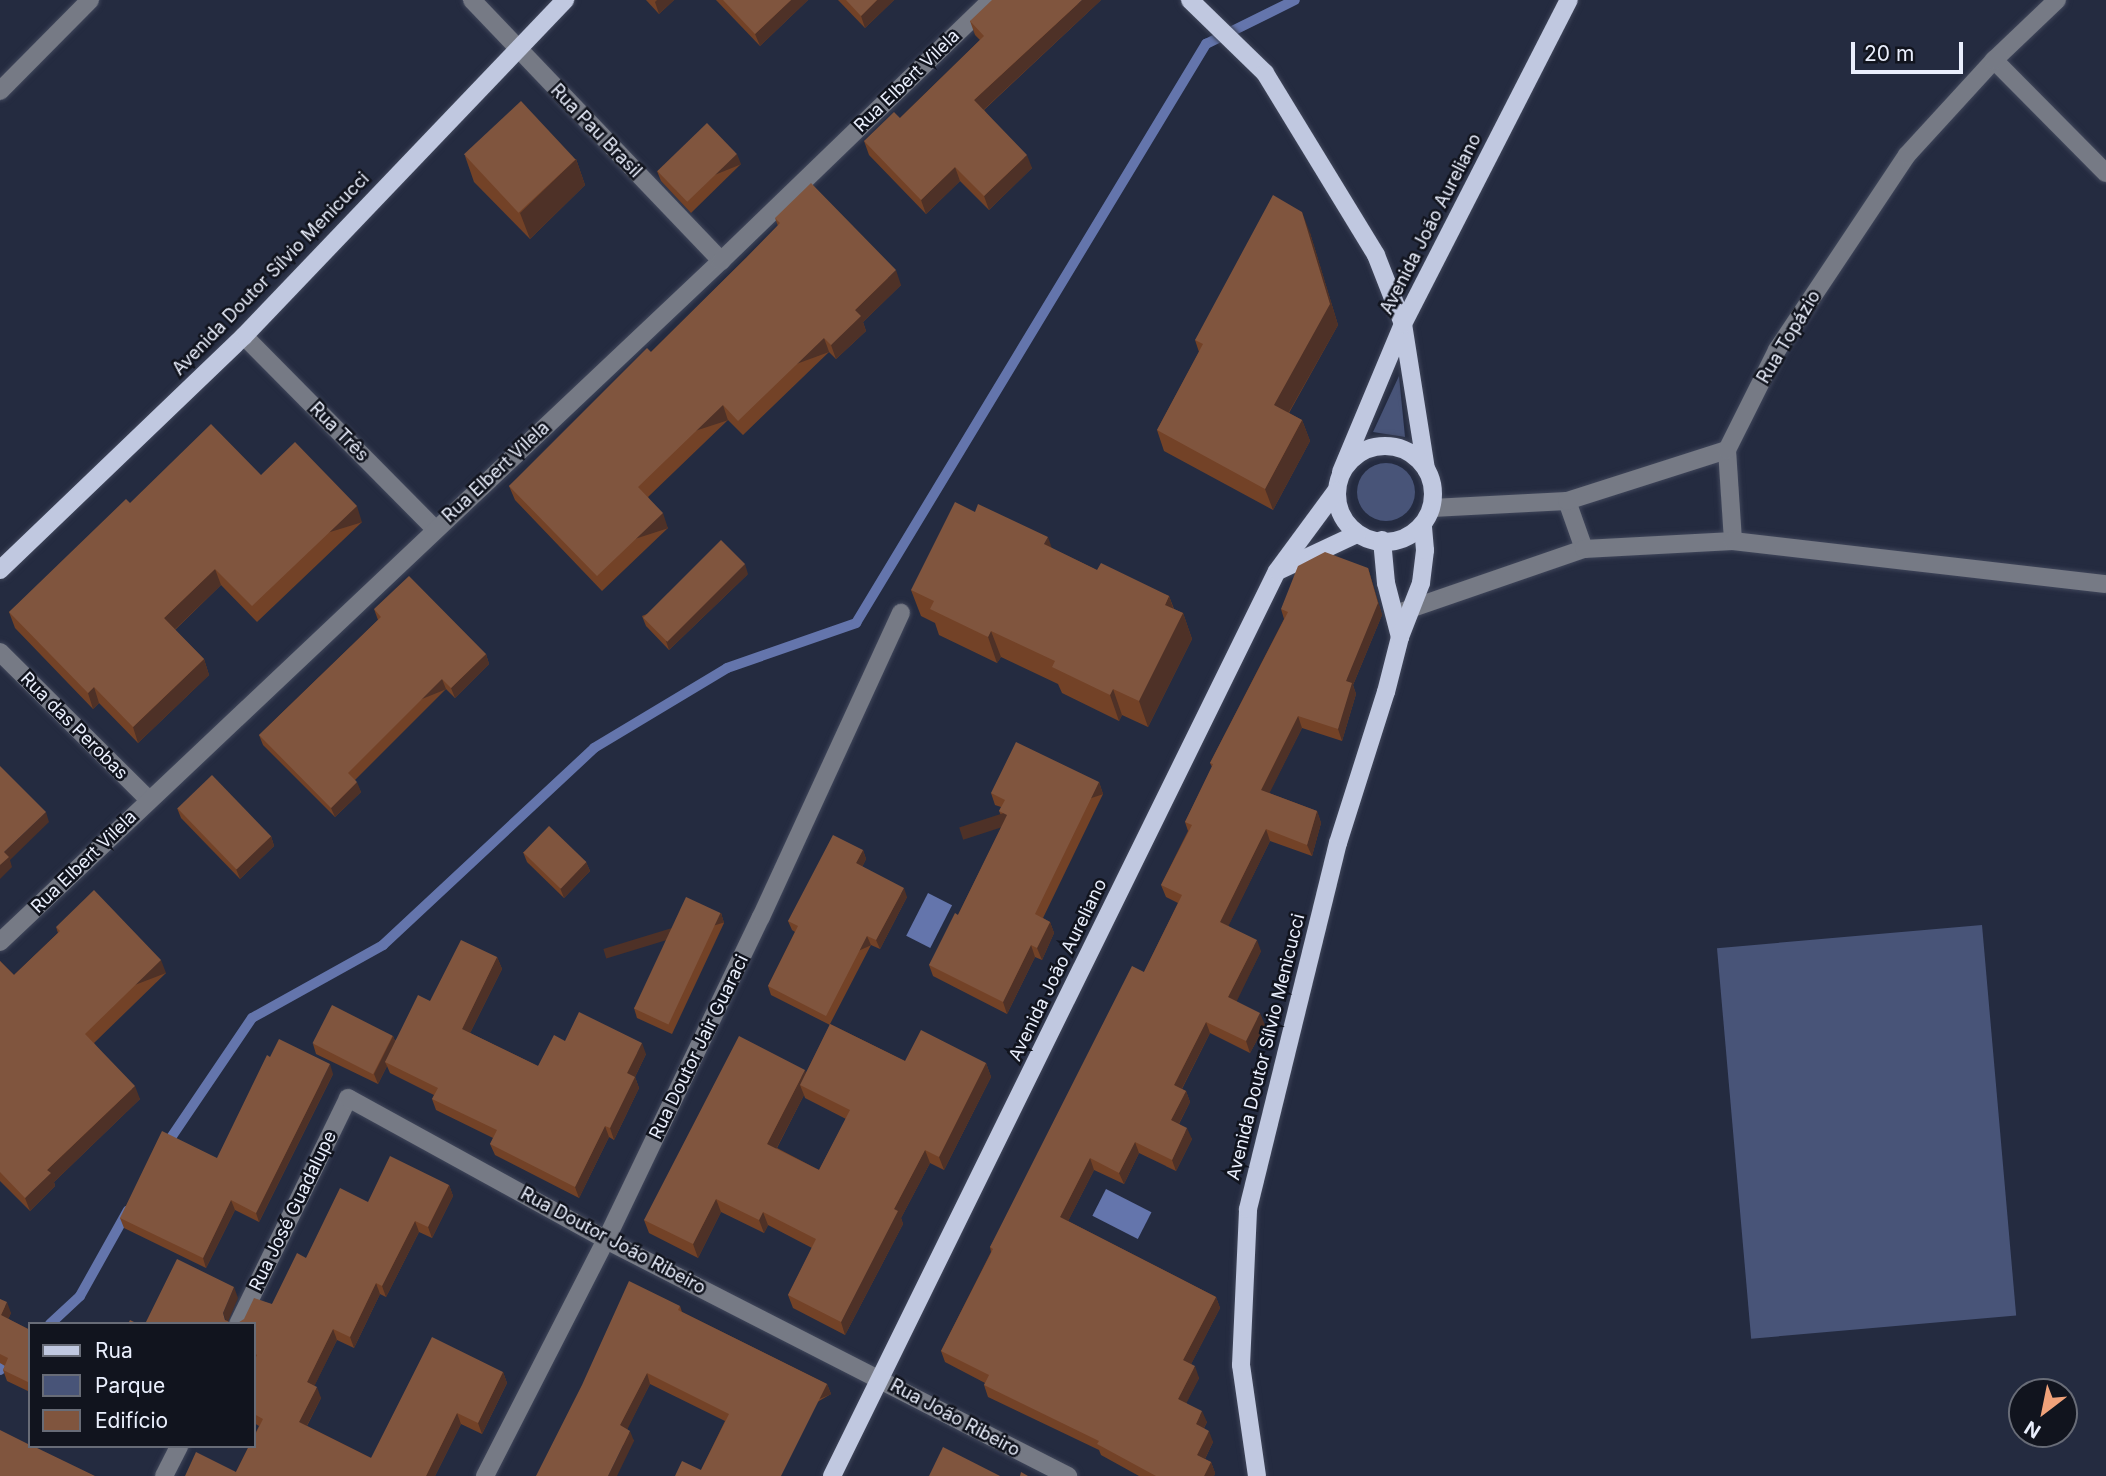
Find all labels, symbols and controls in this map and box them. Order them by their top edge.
street label: Rua Elbert Vilela [850,25,964,137]
scale bar [1854,28,1966,72]
text: 20 m [1864,41,1914,66]
street label: Rua Pau Brasil [546,80,646,182]
street label: Avenida João Aureliano [1376,130,1486,318]
street label: Avenida Doutor Sílvio Menicucci [168,168,374,380]
street label: Rua Topázio [1753,287,1825,387]
street label: Rua Três [305,398,373,466]
street label: Rua Elbert Vilela [438,417,554,527]
street label: Rua das Perobas [16,668,132,784]
street label: Rua Elbert Vilela [27,806,141,918]
street label: Avenida João Aureliano [1004,875,1112,1065]
street label: Avenida Doutor Sílvio Menicucci [1222,912,1310,1182]
street label: Rua Doutor Jair Guaraci [645,951,753,1143]
street label: Rua José Guadalupe [245,1127,341,1295]
street label: Rua Doutor João Ribeiro [517,1183,709,1299]
legend [28,1322,256,1448]
text: Rua [95,1338,133,1363]
text: Parque [95,1373,165,1398]
street label: Rua João Ribeiro [886,1375,1024,1461]
north arrow [2008,1378,2078,1448]
text: Edifício [95,1408,168,1433]
text: N [2020,1416,2045,1443]

